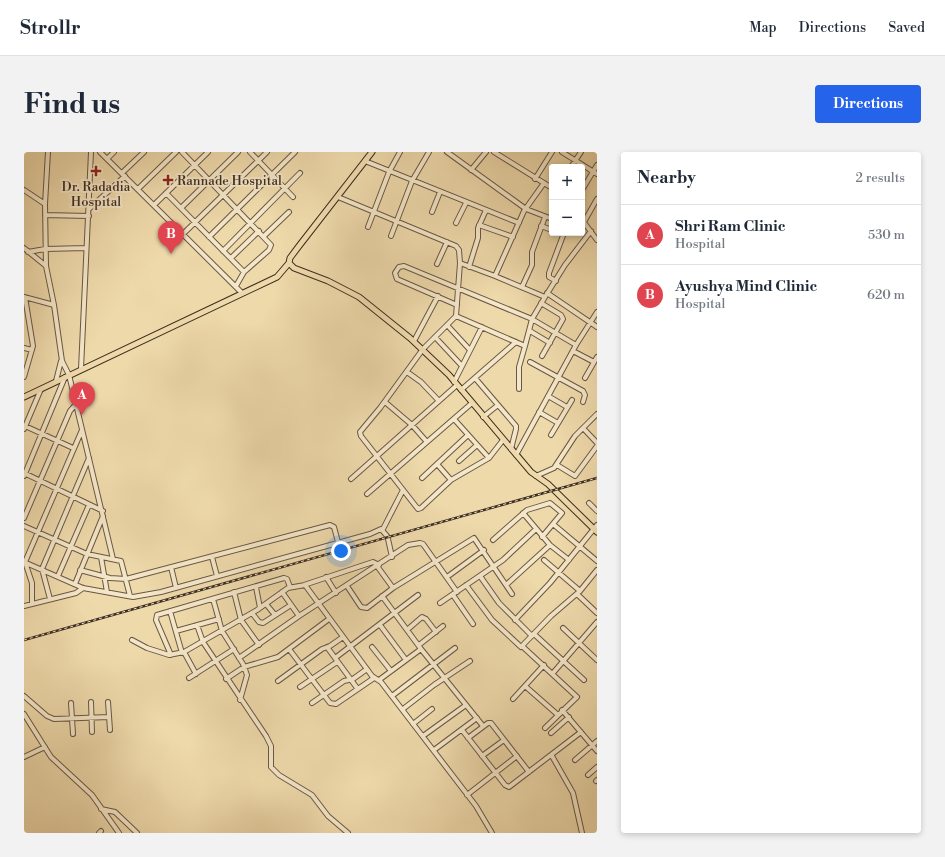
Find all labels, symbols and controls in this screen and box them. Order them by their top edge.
text: Strollr [20,16,81,40]
text: Map [749,19,777,37]
text: Directions [799,19,866,37]
text: Saved [888,19,925,37]
button: Directions [815,85,921,123]
text: Find us [24,87,120,122]
map controls [549,164,585,236]
button: + [549,164,585,200]
marker: Dr. Radadia Hospital [90,165,102,177]
text: Nearby [637,167,696,189]
text: 2 results [856,170,905,186]
place label: Rannade Hospital [177,173,282,189]
marker: Rannade Hospital [162,174,174,186]
place label: Dr. Radadia Hospital [62,179,131,210]
button: − [549,200,585,236]
text: Shri Ram Clinic [675,217,786,236]
pin: B [158,221,184,254]
text: A [645,227,655,243]
text: 530 m [868,227,905,243]
text: Hospital [675,236,725,252]
text: Ayushya Mind Clinic [675,277,817,296]
text: B [645,287,655,303]
text: 620 m [867,287,905,303]
text: Hospital [675,296,725,312]
pin: A [69,382,95,415]
your location [331,541,351,561]

